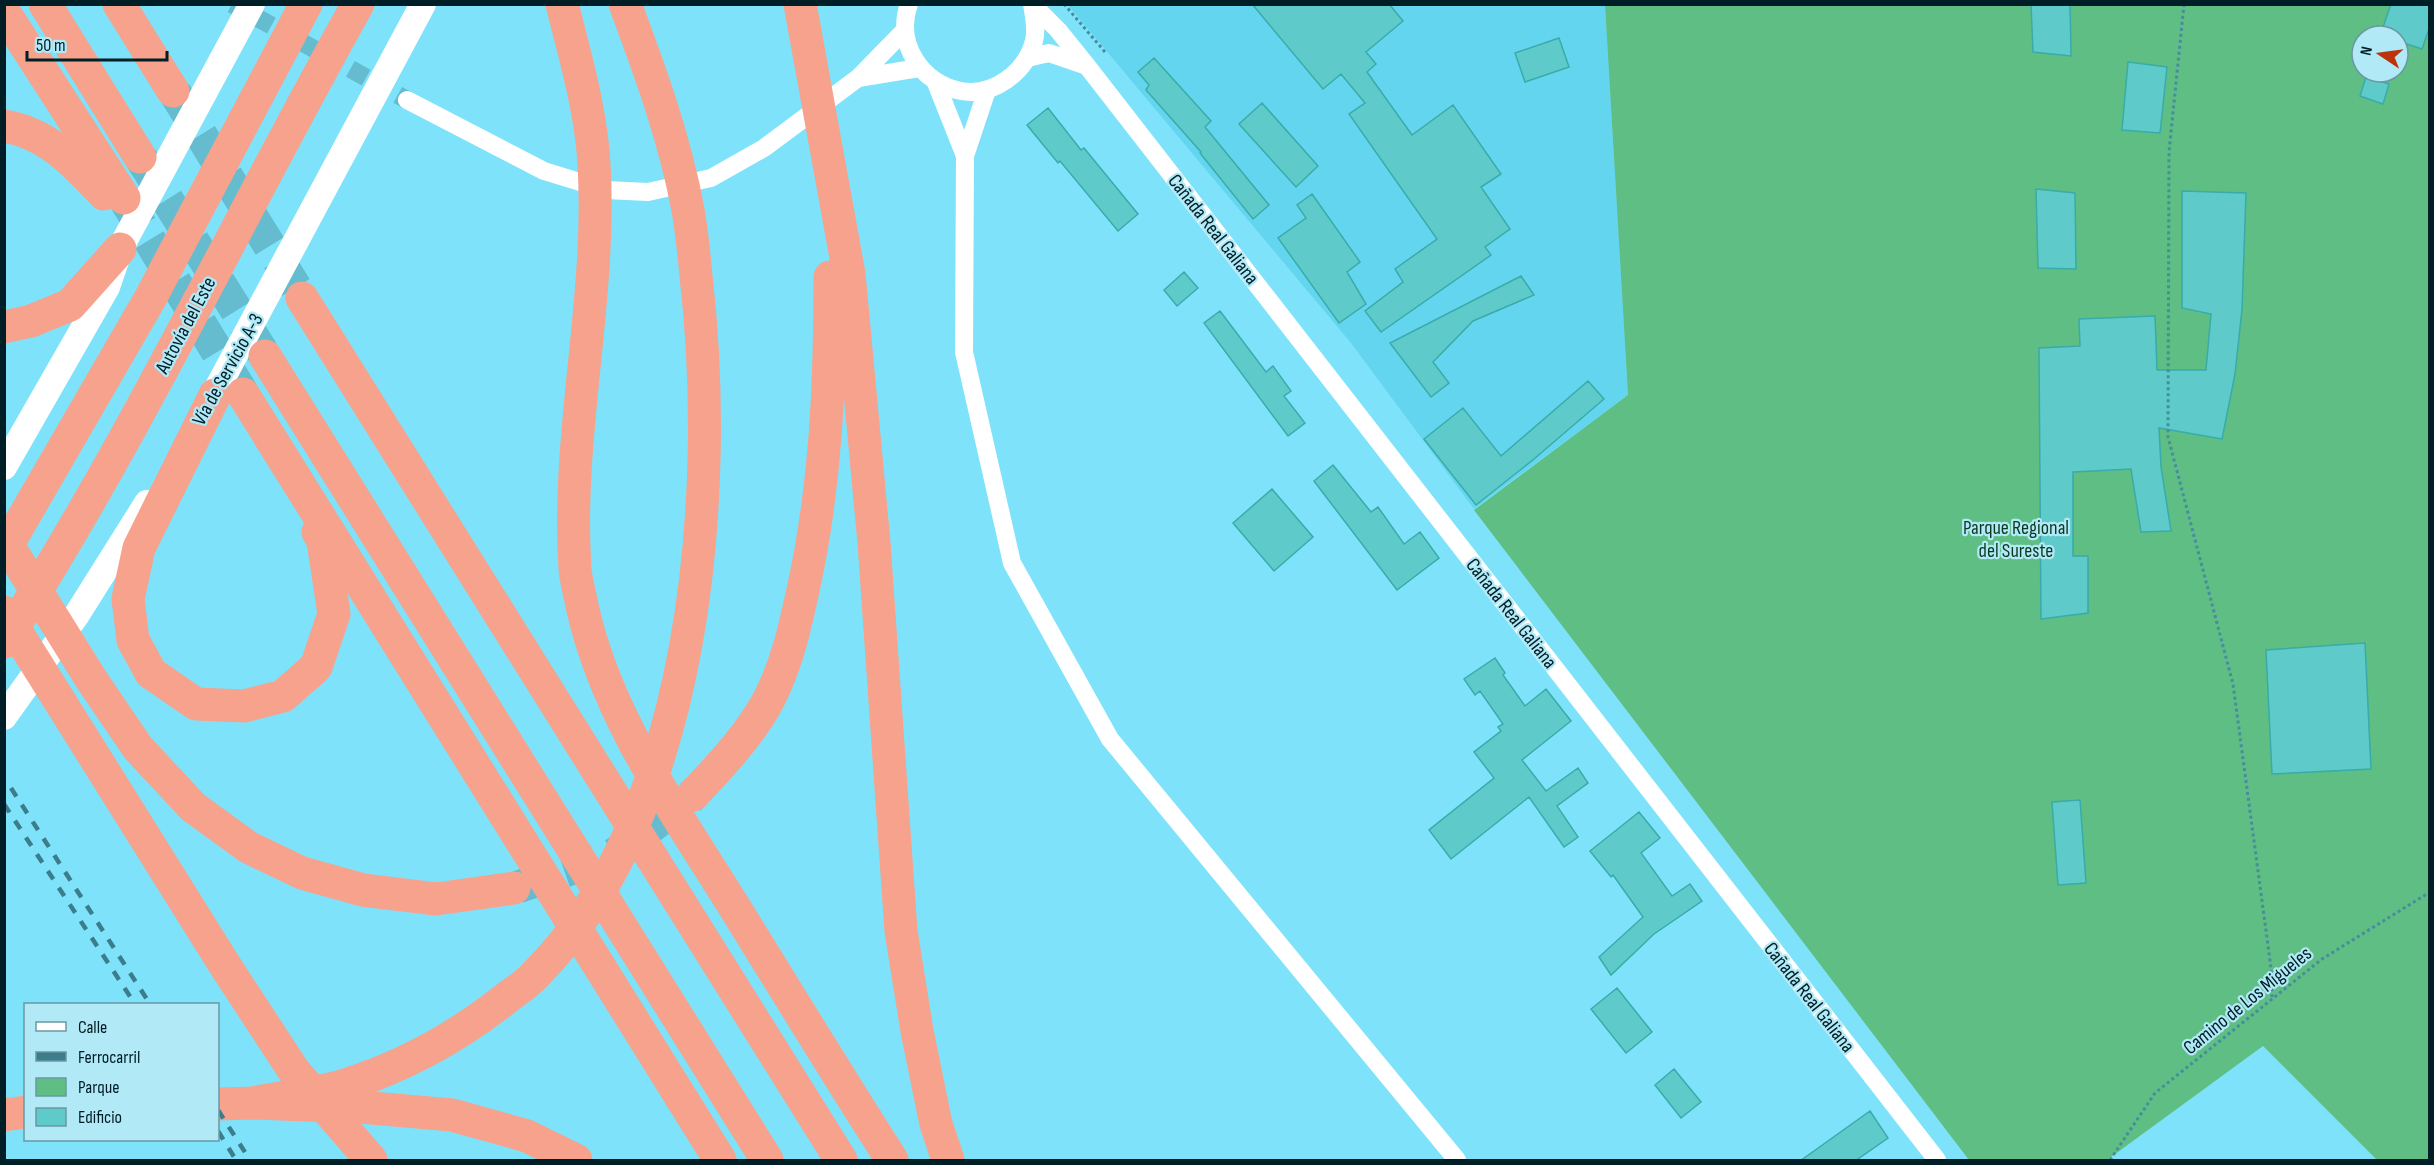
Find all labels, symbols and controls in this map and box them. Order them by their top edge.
scale bar [27,24,166,62]
north arrow [2350,24,2410,84]
text: 50 m [36,35,66,56]
text: N [2357,45,2377,57]
street label: Cañada Real Galiana [1163,170,1264,290]
street label: Autovía del Este [150,273,221,379]
street label: Vía de Servicio A-3 [187,309,268,430]
park label: Parque Regional del Sureste [1963,516,2069,563]
street label: Cañada Real Galiana [1461,554,1562,674]
street label: Cañada Real Galiana [1759,938,1860,1058]
street label: Camino de Los Migueles [2179,942,2317,1060]
legend [24,1003,219,1141]
text: Calle [78,1017,107,1038]
text: Ferrocarril [78,1047,140,1068]
text: Parque [78,1077,119,1098]
text: Edificio [78,1107,122,1128]

